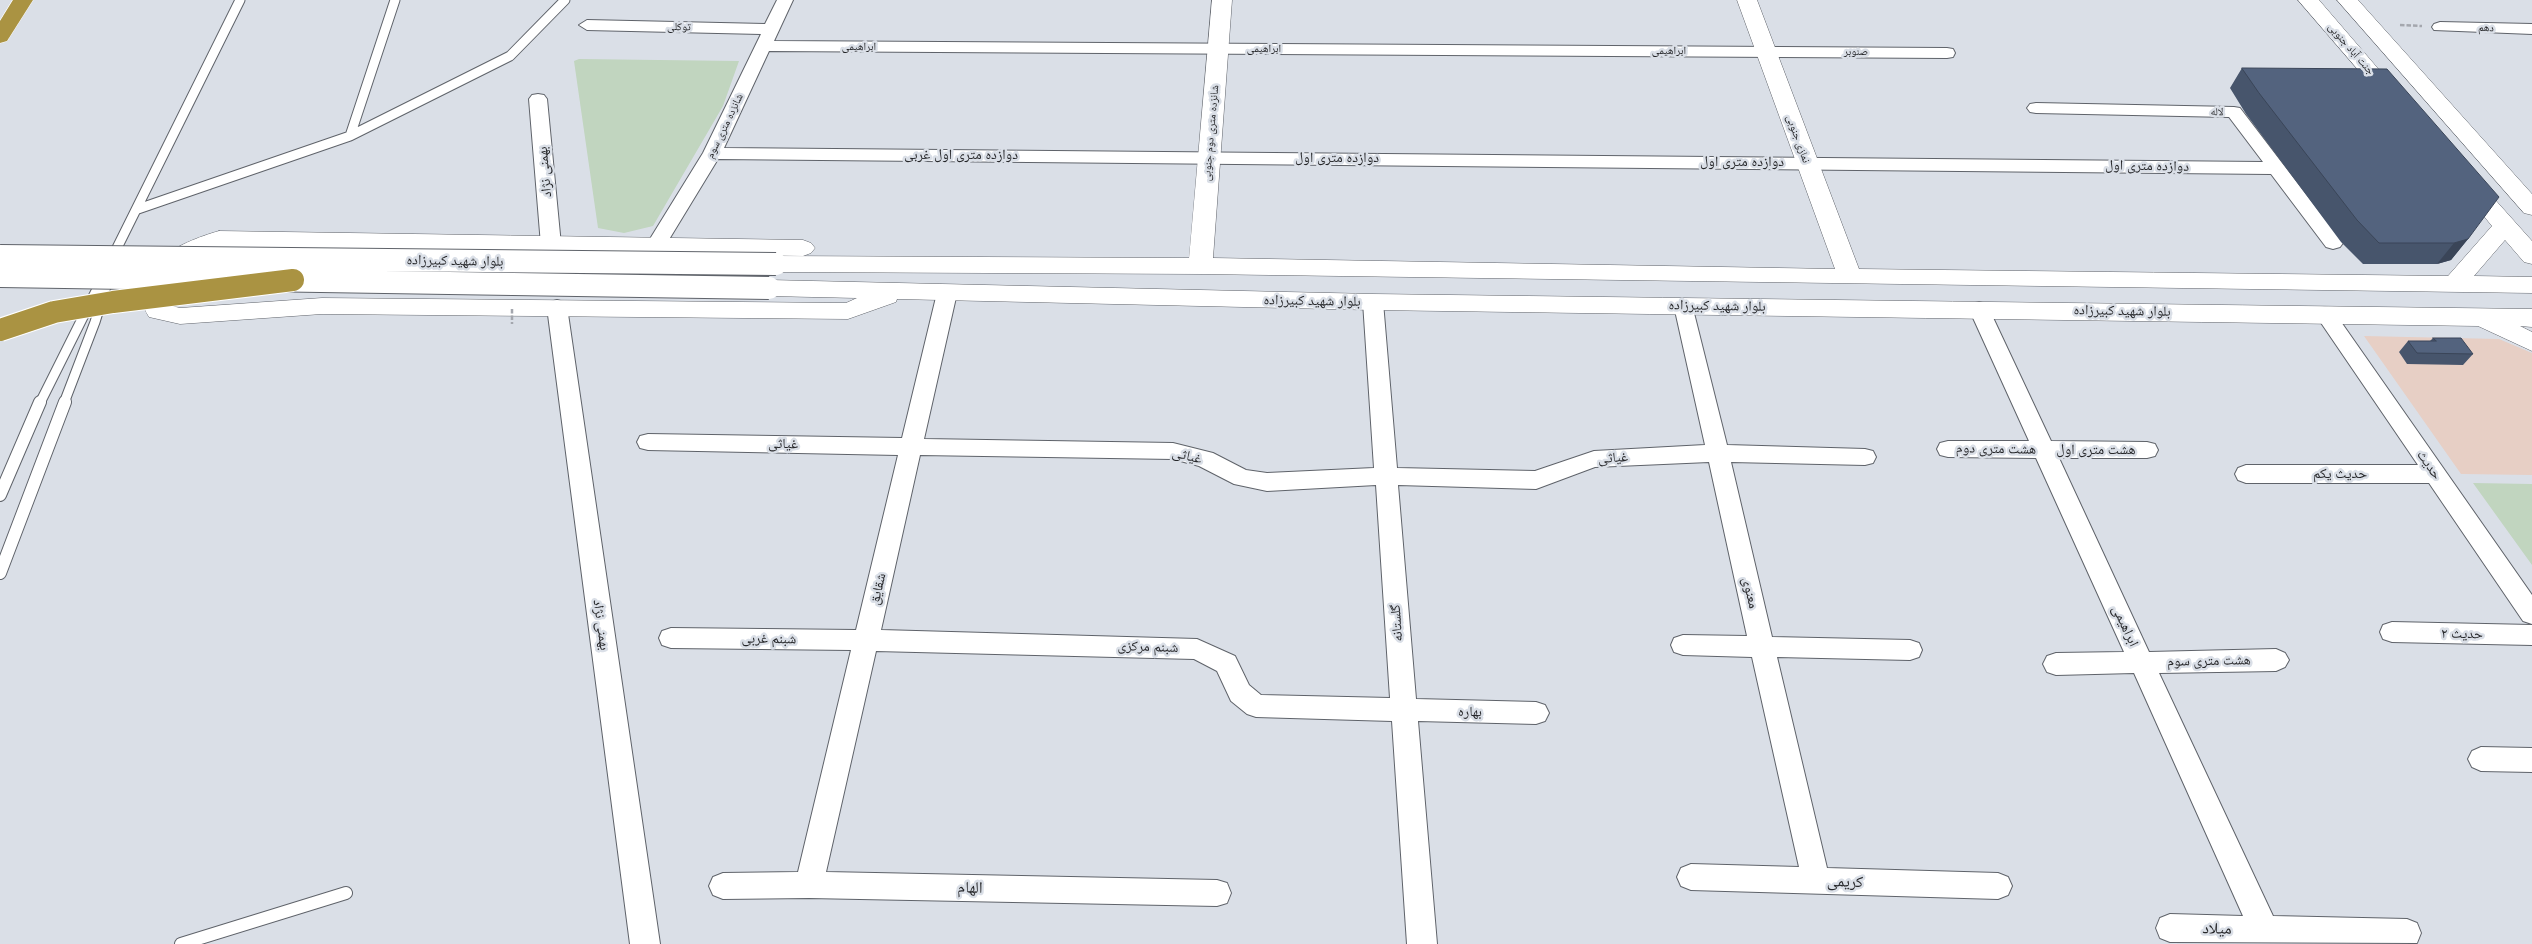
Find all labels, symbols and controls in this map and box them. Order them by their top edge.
street label: توکلی [667,20,691,34]
street label: جنت آباد جنوبی [2325,21,2377,77]
street label: دهم [2478,21,2494,35]
street label: ابراهیمی [842,40,876,54]
street label: ابراهیمی [1247,42,1281,56]
street label: ابراهیمی [1652,44,1686,58]
street label: صنوبر [1844,45,1868,59]
street label: شانزده متری دوم جنوبی [1200,84,1222,182]
street label: شانزده متری سوم [704,91,746,161]
street label: لاله [2210,105,2224,119]
street label: نمازی جنوبی [1783,113,1813,165]
street label: بهمنی نژاد [534,146,556,198]
street label: دوازده متری اول غربی [904,147,1018,163]
street label: دوازده متری اول [1295,150,1379,166]
street label: دوازده متری اول [1700,154,1784,170]
street label: دوازده متری اول [2105,157,2189,175]
street label: بلوار شهید کبیرزاده [406,252,504,270]
street label: بلوار شهید کبیرزاده [1263,292,1361,310]
street label: بلوار شهید کبیرزاده [1668,297,1766,315]
street label: بلوار شهید کبیرزاده [2073,302,2171,320]
street label: غیاثی [768,435,798,453]
street label: هشت متری دوم [1956,440,2036,458]
street label: هشت متری اول [2056,442,2136,458]
street label: غیاثی [1170,444,1204,468]
street label: حدیث [2413,447,2445,483]
street label: غیاثی [1597,449,1629,467]
street label: حدیث یکم [2313,466,2367,482]
street label: شقایق [866,572,890,606]
street label: معنوی [1738,576,1762,610]
street label: بهمنی نژاد [589,599,613,651]
street label: ابراهیمی [2108,603,2142,649]
street label: گلستانه [1387,604,1407,642]
street label: حدیث ۲ [2441,625,2483,643]
street label: شبنم غربی [742,630,796,648]
street label: شبنم مرکزی [1117,638,1179,656]
street label: هشت متری سوم [2167,652,2251,670]
street label: بهاره [1458,703,1482,721]
street label: کریمی [1827,872,1863,892]
street label: الهام [957,878,983,898]
street label: میلاد [2202,919,2232,939]

